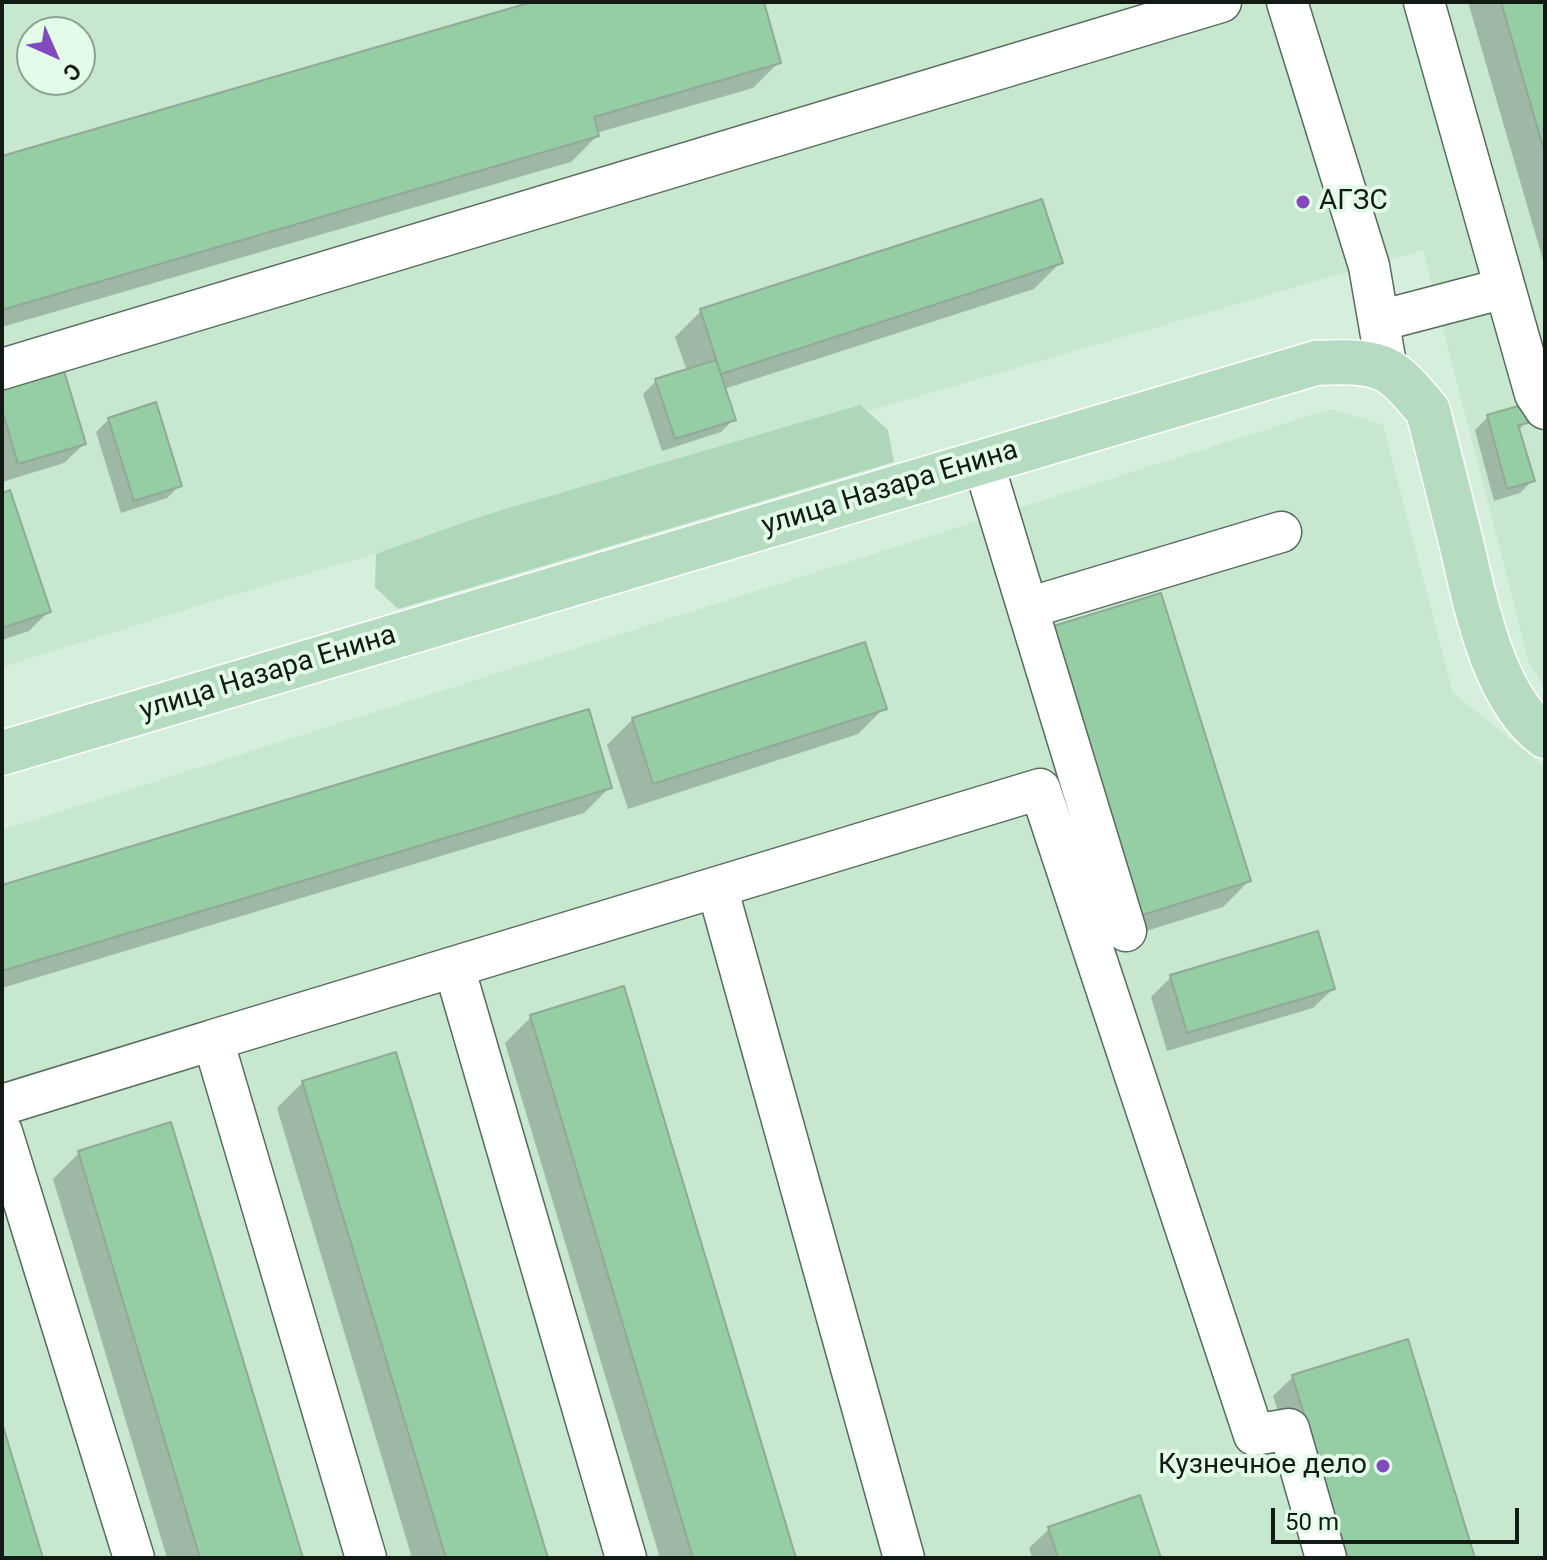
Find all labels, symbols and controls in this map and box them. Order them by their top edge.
north arrow [16,16,96,96]
text: С [58,58,86,86]
place label: АГЗС [1319,185,1388,219]
marker: АГЗС [1294,193,1312,211]
street label: улица Назара Енина [758,434,1022,544]
street label: улица Назара Енина [136,619,400,729]
place label: Кузнечное дело [1158,1449,1367,1483]
marker: Кузнечное дело [1374,1457,1392,1475]
scale bar [1275,1492,1523,1542]
text: 50 m [1285,1508,1339,1536]

